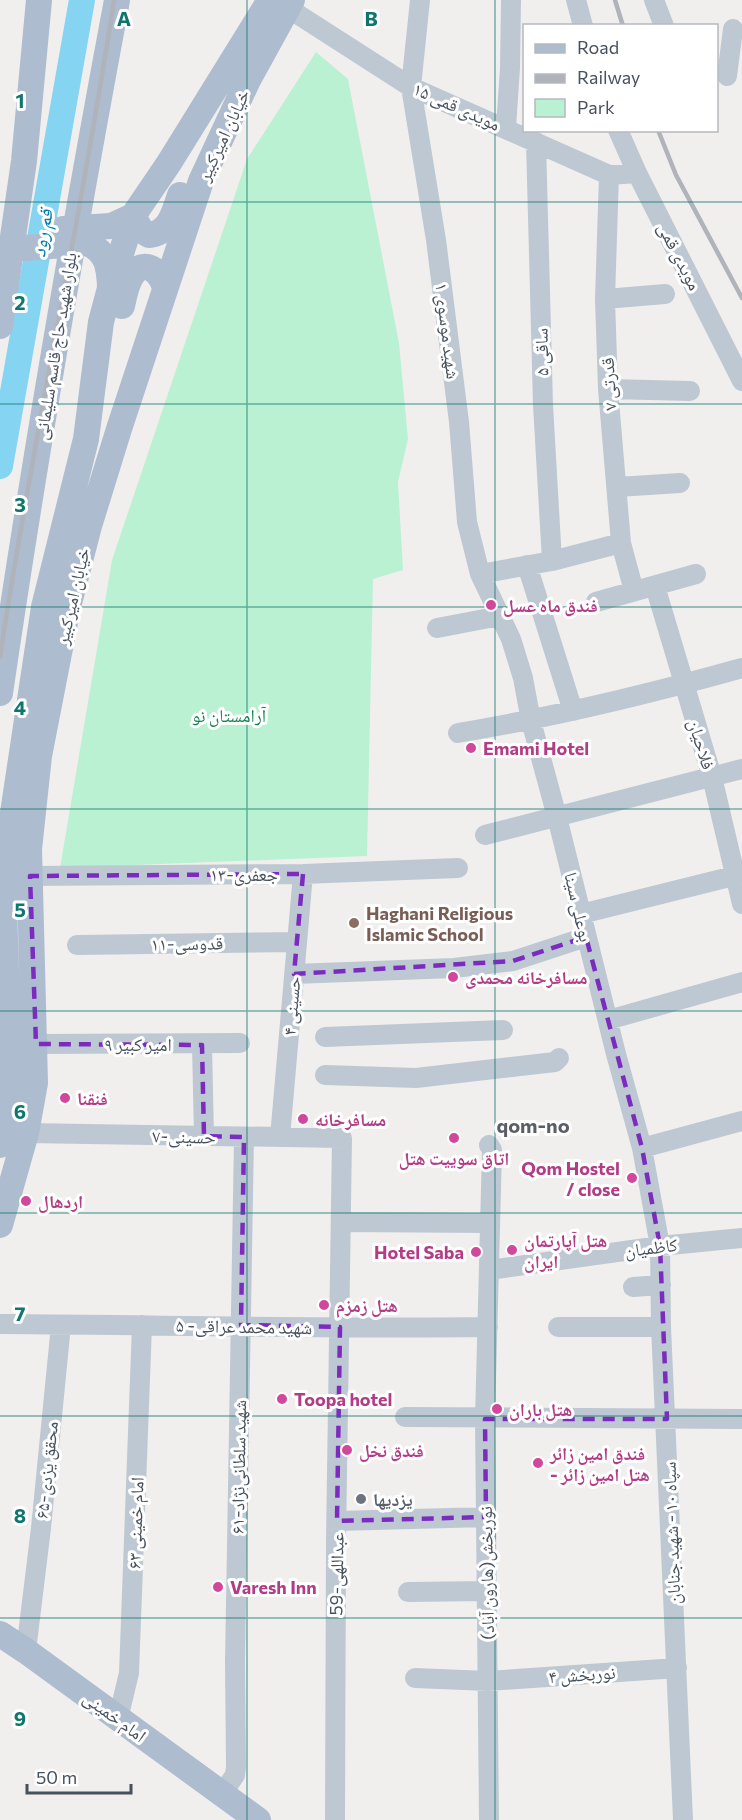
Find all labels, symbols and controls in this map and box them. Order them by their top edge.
text: A [117,6,131,30]
text: B [364,6,378,30]
legend [523,24,718,132]
text: Road [577,36,619,58]
text: Railway [577,66,640,88]
street label: مویدی قمی ۱۵ [410,77,504,136]
street label: خیابان امیرکبیر [192,86,255,186]
text: 1 [15,88,25,112]
text: Park [577,96,615,118]
water label: قم رود [25,205,60,259]
street label: مویدی قمی [653,218,706,294]
street label: بلوار شهید حاج قاسم سلیمانی [29,251,83,442]
street label: شهید موسوی ۱ [430,282,465,380]
text: 2 [14,290,26,314]
street label: ساقی ۵ [530,328,553,376]
street label: قدرتی ۷ [596,357,621,411]
text: 3 [14,492,26,516]
street label: خیابان امیرکبیر [50,545,95,648]
place label: فندق ماه عسل [503,594,598,617]
marker: فندق ماه عسل [484,598,498,612]
text: 4 [14,695,26,719]
park label: آرامستان نو [192,704,266,727]
street label: فلاحیان [683,716,720,772]
place label: Emami Hotel [483,737,589,759]
marker: Emami Hotel [464,741,478,755]
street label: جعفری-۱۳ [210,863,278,886]
street label: بوعلی سینا [559,870,598,944]
text: 5 [14,897,26,921]
place label: Haghani Religious Islamic School [366,902,513,945]
marker: Haghani Religious Islamic School [347,916,361,930]
street label: قدوسی-۱۱ [151,931,223,956]
place label: مسافرخانه محمدی [465,966,588,989]
marker: مسافرخانه محمدی [446,970,460,984]
street label: حسینی ۴ [277,976,306,1036]
street label: امیر کبیر ۹ [104,1033,172,1056]
place label: فنقنا [77,1087,108,1109]
marker: فنقنا [58,1091,72,1105]
text: 6 [14,1099,26,1123]
place label: مسافرخانه [315,1108,386,1130]
marker: مسافرخانه [296,1112,310,1126]
district label: qom-no [496,1113,570,1137]
street label: حسینی-۷ [152,1124,216,1149]
marker: اتاق سوییت هتل [447,1131,461,1145]
place label: اتاق سوییت هتل [399,1147,509,1170]
place label: Qom Hostel / close [521,1157,620,1200]
marker: Qom Hostel / close [625,1171,639,1185]
place label: اردهال [38,1190,83,1213]
marker: اردهال [19,1194,33,1208]
place label: هتل آپارتمان ایران [524,1229,607,1273]
street label: کاظمیان [623,1233,679,1262]
place label: Hotel Saba [374,1241,464,1263]
marker: هتل آپارتمان ایران [505,1243,519,1257]
marker: Hotel Saba [469,1245,483,1259]
place label: هتل زمزم [336,1294,398,1318]
marker: هتل زمزم [317,1298,331,1312]
text: 7 [15,1301,26,1325]
street label: شهید محمد عراقی- ۵ [176,1314,312,1339]
place label: Toopa hotel [294,1388,392,1410]
marker: Toopa hotel [275,1392,289,1406]
place label: هتل باران [509,1398,572,1421]
street label: شهید سلطانی‌نژاد-۶۱ [226,1400,251,1534]
marker: هتل باران [490,1402,504,1416]
street label: محقق یزدی-۶۵ [30,1420,63,1520]
place label: فندق نخل [359,1439,424,1462]
place label: فندق امین زائر - هتل امین زائر [549,1442,650,1486]
marker: فندق نخل [340,1443,354,1457]
marker: فندق امین زائر - هتل امین زائر [531,1456,545,1470]
street label: سپاه ۱۰ - شهید جنابان [658,1461,686,1605]
street label: امام خمینی ۶۳ [122,1477,150,1569]
place label: یزدیها [373,1488,413,1510]
marker: یزدیها [354,1492,368,1506]
text: 8 [14,1503,26,1527]
street label: نوربخش(هارون آباد) [474,1506,499,1640]
street label: عبداللهی-59 [324,1532,349,1616]
place label: Varesh Inn [230,1576,317,1598]
marker: Varesh Inn [211,1580,225,1594]
street label: نوربخش ۴ [548,1661,616,1688]
street label: امام خمینی [78,1686,151,1748]
text: 9 [14,1706,26,1730]
scale bar [27,1757,130,1795]
text: 50 m [36,1766,77,1788]

